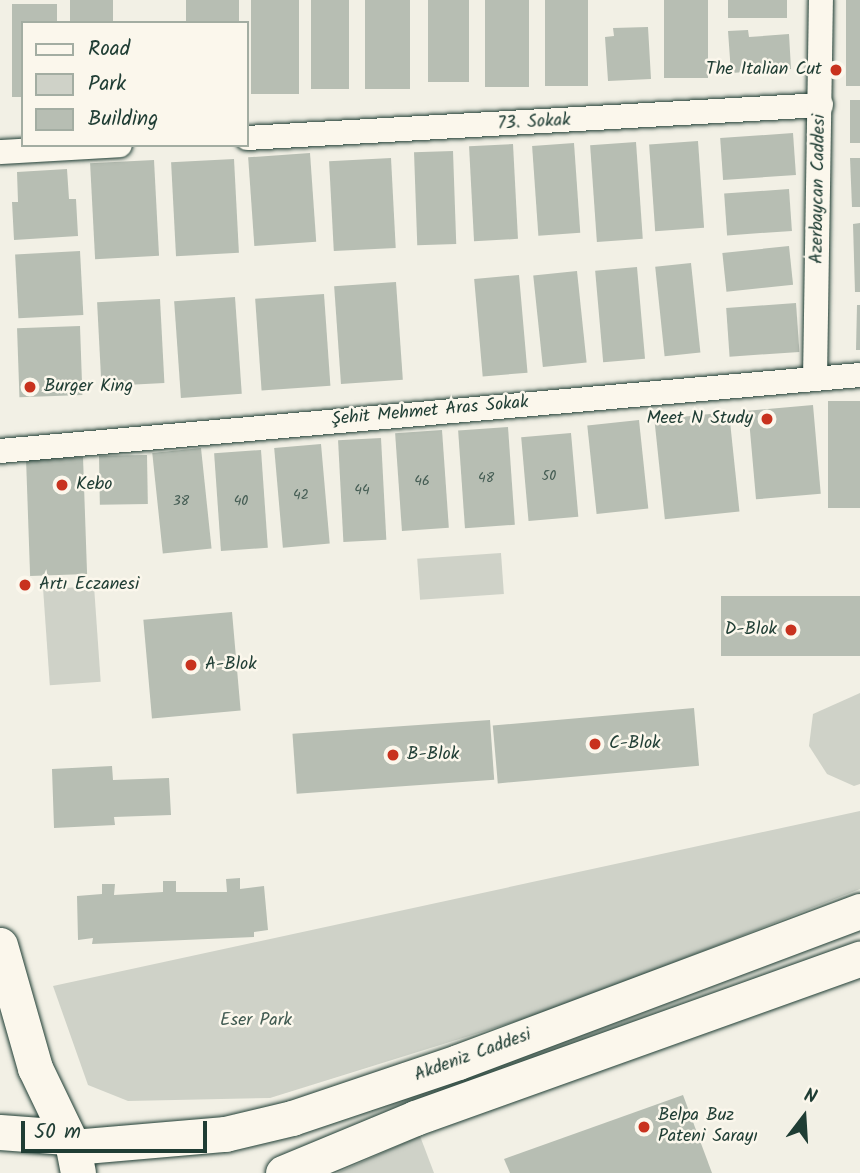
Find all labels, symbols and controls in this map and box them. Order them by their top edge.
legend [21,21,248,147]
text: Road [88,33,130,66]
place label: The Italian Cut [706,59,822,81]
marker: The Italian Cut [828,62,844,78]
text: Park [88,68,126,101]
text: Building [88,103,158,136]
street label: 73. Sokak [497,110,571,136]
street label: Azerbaycan Caddesi [807,114,831,264]
place label: Burger King [44,376,133,398]
marker: Burger King [22,379,38,395]
street label: Şehit Mehmet Aras Sokak [331,393,529,431]
place label: Meet N Study [646,408,753,430]
marker: Meet N Study [759,411,775,427]
house number: 50 [542,468,556,484]
house number: 48 [478,470,494,486]
house number: 46 [414,473,430,489]
place label: Kebo [76,474,112,496]
marker: Kebo [54,477,70,493]
house number: 44 [354,482,370,498]
house number: 42 [293,487,309,503]
house number: 38 [173,493,189,509]
house number: 40 [234,493,248,509]
place label: Artı Eczanesi [39,574,139,596]
marker: Artı Eczanesi [17,577,33,593]
place label: D-Blok [725,619,777,641]
marker: D-Blok [783,622,799,638]
place label: A-Blok [205,654,257,676]
marker: A-Blok [183,657,199,673]
place label: C-Blok [609,733,661,755]
marker: C-Blok [587,736,603,752]
place label: B-Blok [407,744,459,766]
marker: B-Blok [385,747,401,763]
park label: Eser Park [220,1010,292,1032]
street label: Akdeniz Caddesi [412,1025,534,1087]
text: N [800,1081,820,1113]
north arrow [769,1082,839,1152]
scale bar [24,1106,210,1150]
place label: Belpa Buz Pateni Sarayı [658,1106,758,1148]
text: 50 m [34,1116,81,1149]
marker: Belpa Buz Pateni Sarayı [636,1119,652,1135]

